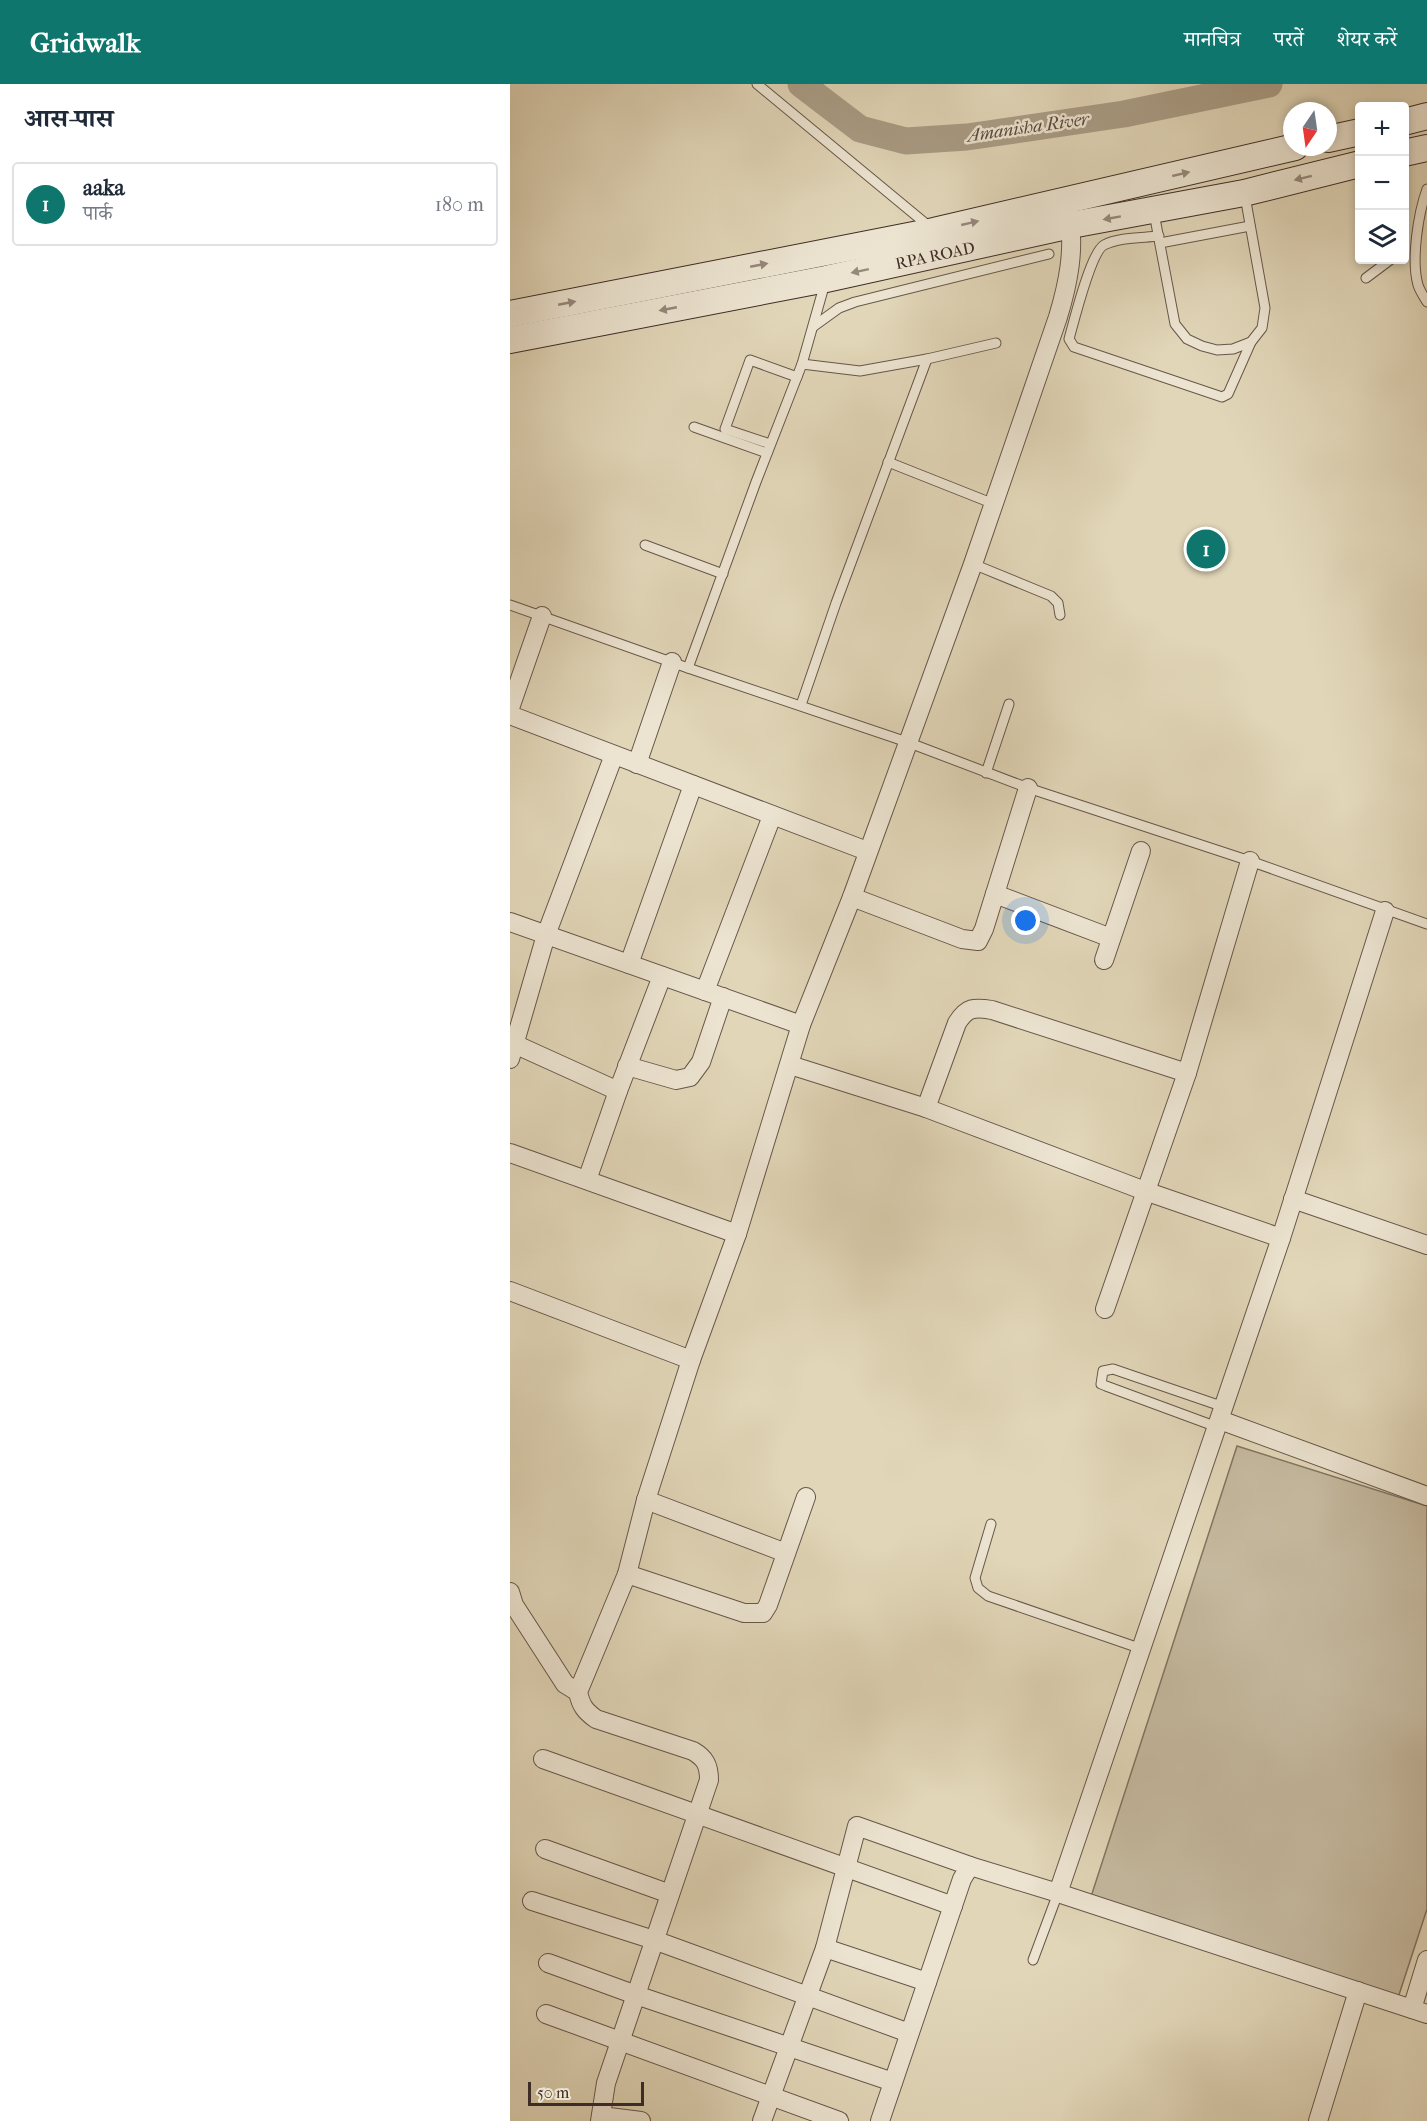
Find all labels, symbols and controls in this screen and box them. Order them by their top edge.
text: Gridwalk [30,26,141,59]
text: मानचित्र [1184,27,1241,51]
text: परतें [1274,27,1304,51]
text: शेयर करें [1337,27,1397,51]
north arrow [1283,102,1337,156]
map controls [1355,102,1409,264]
button: + [1355,102,1409,156]
text: आस-पास [24,103,113,134]
water label: Amanisha River [964,108,1092,147]
button: − [1355,156,1409,210]
one-way arrow [1172,168,1190,178]
one-way arrow [1294,174,1312,184]
text: aaka [83,175,125,201]
text: 1 [42,193,49,216]
text: 180 m [435,193,484,216]
text: पार्क [83,202,112,225]
button: layers [1355,210,1409,264]
one-way arrow [1102,214,1121,223]
one-way arrow [961,217,980,227]
street label: RPA ROAD [894,238,976,273]
one-way arrow [749,260,768,269]
one-way arrow [850,267,869,277]
one-way arrow [558,298,577,307]
one-way arrow [659,305,678,314]
pin: 1 [1186,526,1226,572]
your location [1011,906,1040,935]
scale bar [528,2079,644,2106]
text: 50 m [537,2083,569,2102]

